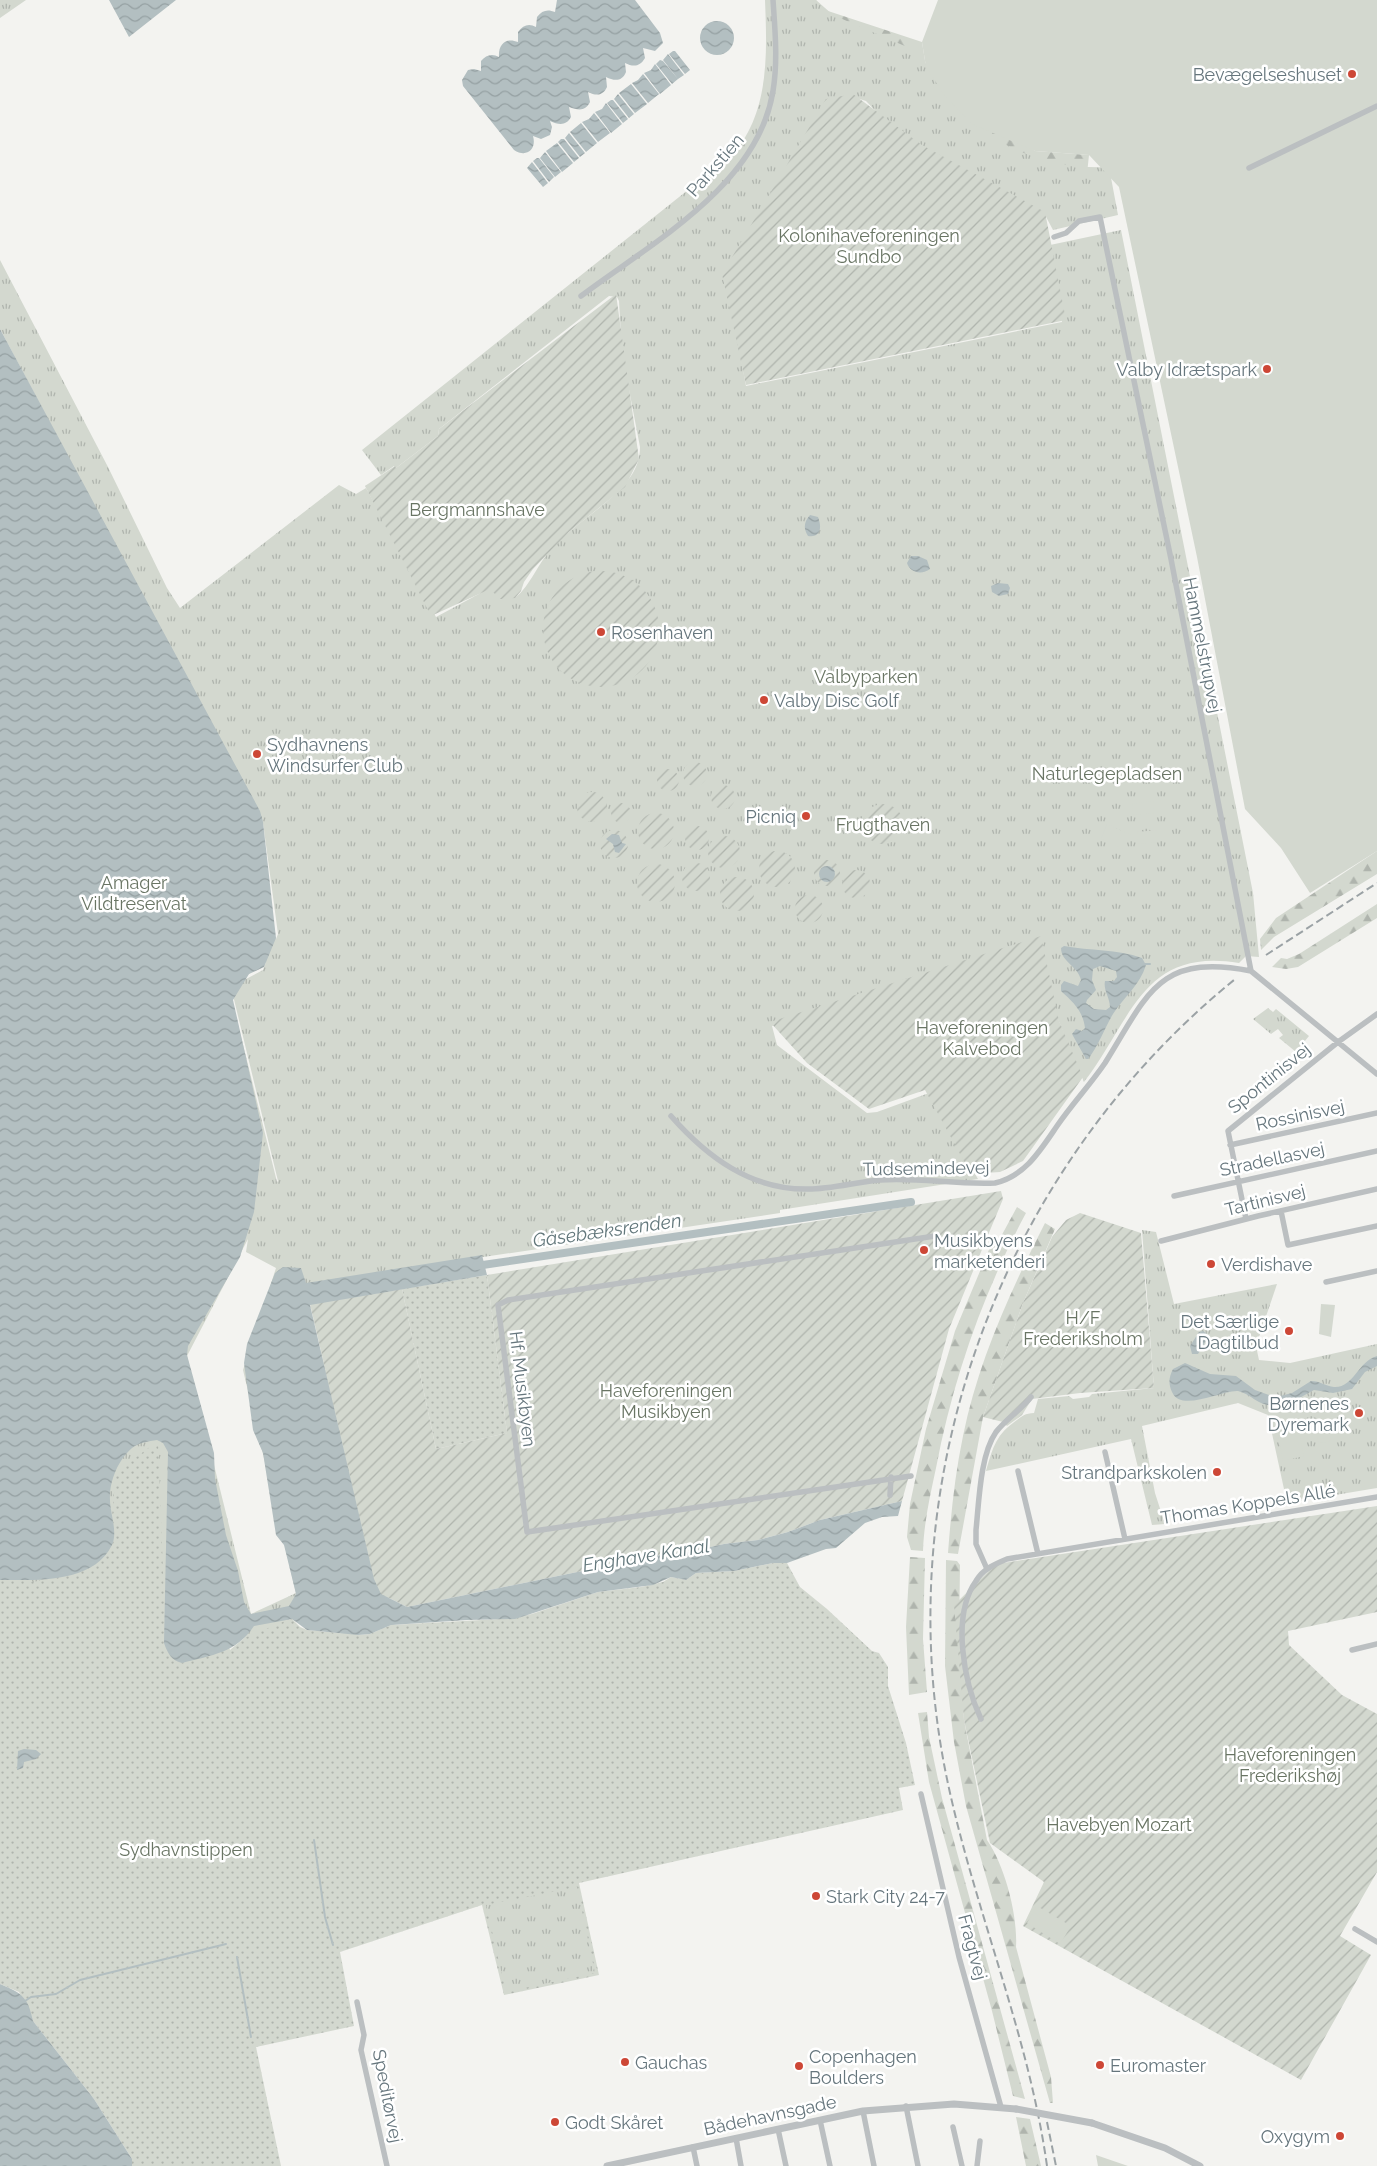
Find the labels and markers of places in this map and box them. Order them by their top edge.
place label: Bevægelseshuset [1193,64,1342,85]
marker: Bevægelseshuset [1346,68,1358,80]
place label: Valby Idrætspark [1116,359,1257,380]
marker: Valby Idrætspark [1261,363,1273,375]
place label: Rosenhaven [611,622,713,643]
marker: Rosenhaven [595,626,607,638]
place label: Valby Disc Golf [774,690,900,711]
marker: Valby Disc Golf [758,694,770,706]
place label: Sydhavnens Windsurfer Club [267,734,403,776]
marker: Sydhavnens Windsurfer Club [251,748,263,760]
place label: Picniq [745,806,796,827]
marker: Picniq [800,810,812,822]
place label: Musikbyens marketenderi [934,1230,1045,1272]
marker: Musikbyens marketenderi [918,1244,930,1256]
place label: Verdishave [1221,1254,1313,1275]
marker: Verdishave [1205,1258,1217,1270]
place label: Det Særlige Dagtilbud [1180,1311,1279,1353]
marker: Det Særlige Dagtilbud [1283,1325,1295,1337]
place label: Børnenes Dyremark [1268,1393,1349,1435]
marker: Børnenes Dyremark [1353,1407,1365,1419]
place label: Strandparkskolen [1061,1462,1207,1483]
marker: Strandparkskolen [1211,1466,1223,1478]
place label: Stark City 24-7 [826,1886,945,1907]
marker: Stark City 24-7 [810,1890,822,1902]
place label: Copenhagen Boulders [809,2046,917,2088]
place label: Gauchas [635,2052,708,2073]
place label: Euromaster [1110,2055,1207,2076]
marker: Gauchas [619,2056,631,2068]
marker: Euromaster [1094,2059,1106,2071]
marker: Copenhagen Boulders [793,2060,805,2072]
place label: Godt Skåret [565,2112,663,2133]
marker: Godt Skåret [549,2116,561,2128]
place label: Oxygym [1261,2126,1330,2147]
marker: Oxygym [1334,2130,1346,2142]

